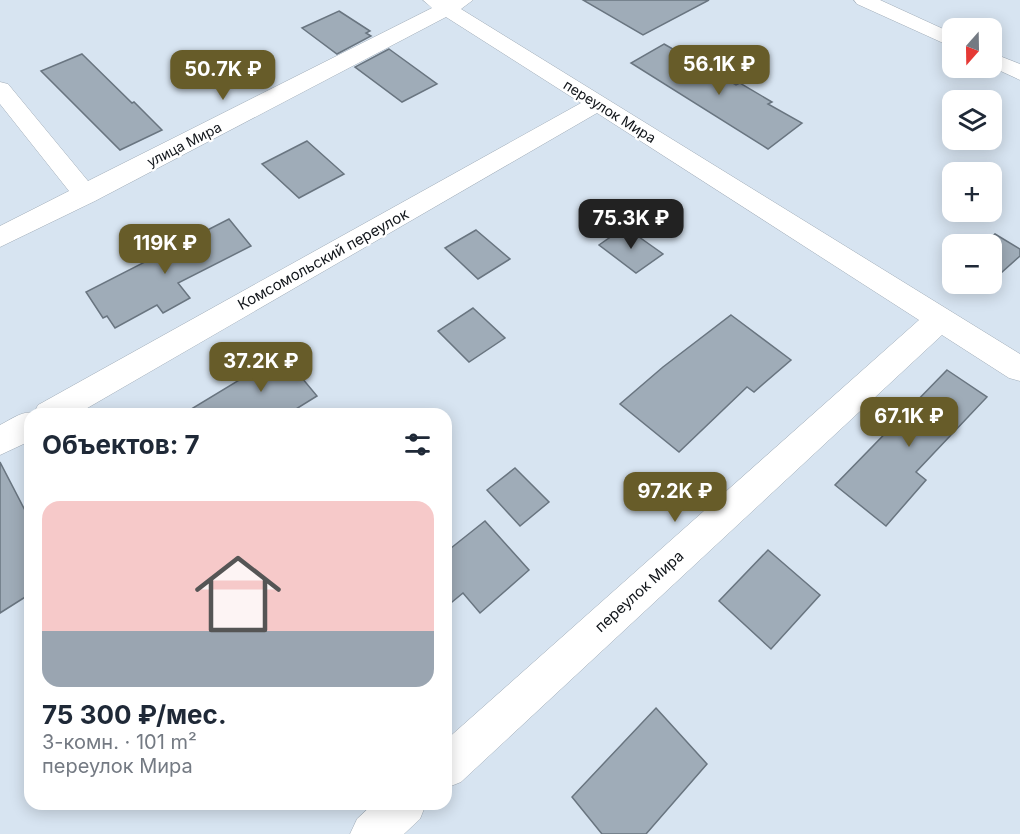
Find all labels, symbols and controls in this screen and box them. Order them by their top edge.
north arrow [942,18,1002,78]
map controls [942,18,1002,294]
pin: 56.1K ₽ [664,45,774,96]
pin: 50.7K ₽ [168,50,278,101]
text: 56.1K ₽ [683,52,755,76]
text: 50.7K ₽ [184,57,262,81]
street label: переулок Мира [561,76,659,146]
button: layers [942,90,1002,150]
street label: улица Мира [144,118,224,170]
button: + [942,162,1002,222]
pin: 75.3K ₽ [576,199,686,250]
street label: Комсомольский переулок [234,204,412,314]
text: 75.3K ₽ [593,206,669,230]
pin: 119K ₽ [116,224,214,275]
text: 119K ₽ [133,231,197,255]
button: − [942,234,1002,294]
pin: 37.2K ₽ [206,342,316,393]
text: 37.2K ₽ [223,349,299,373]
pin: 67.1K ₽ [854,397,964,448]
text: 67.1K ₽ [874,404,944,428]
icon: filters [401,428,434,461]
text: Объектов: 7 [42,429,200,460]
pin: 97.2K ₽ [620,472,730,523]
text: 97.2K ₽ [638,479,712,503]
icon: home [184,540,292,648]
street label: переулок Мира [591,546,687,636]
text: 75 300 ₽/мес. [42,699,227,730]
text: 3-комн. · 101 m² [42,730,197,754]
text: переулок Мира [42,754,193,778]

